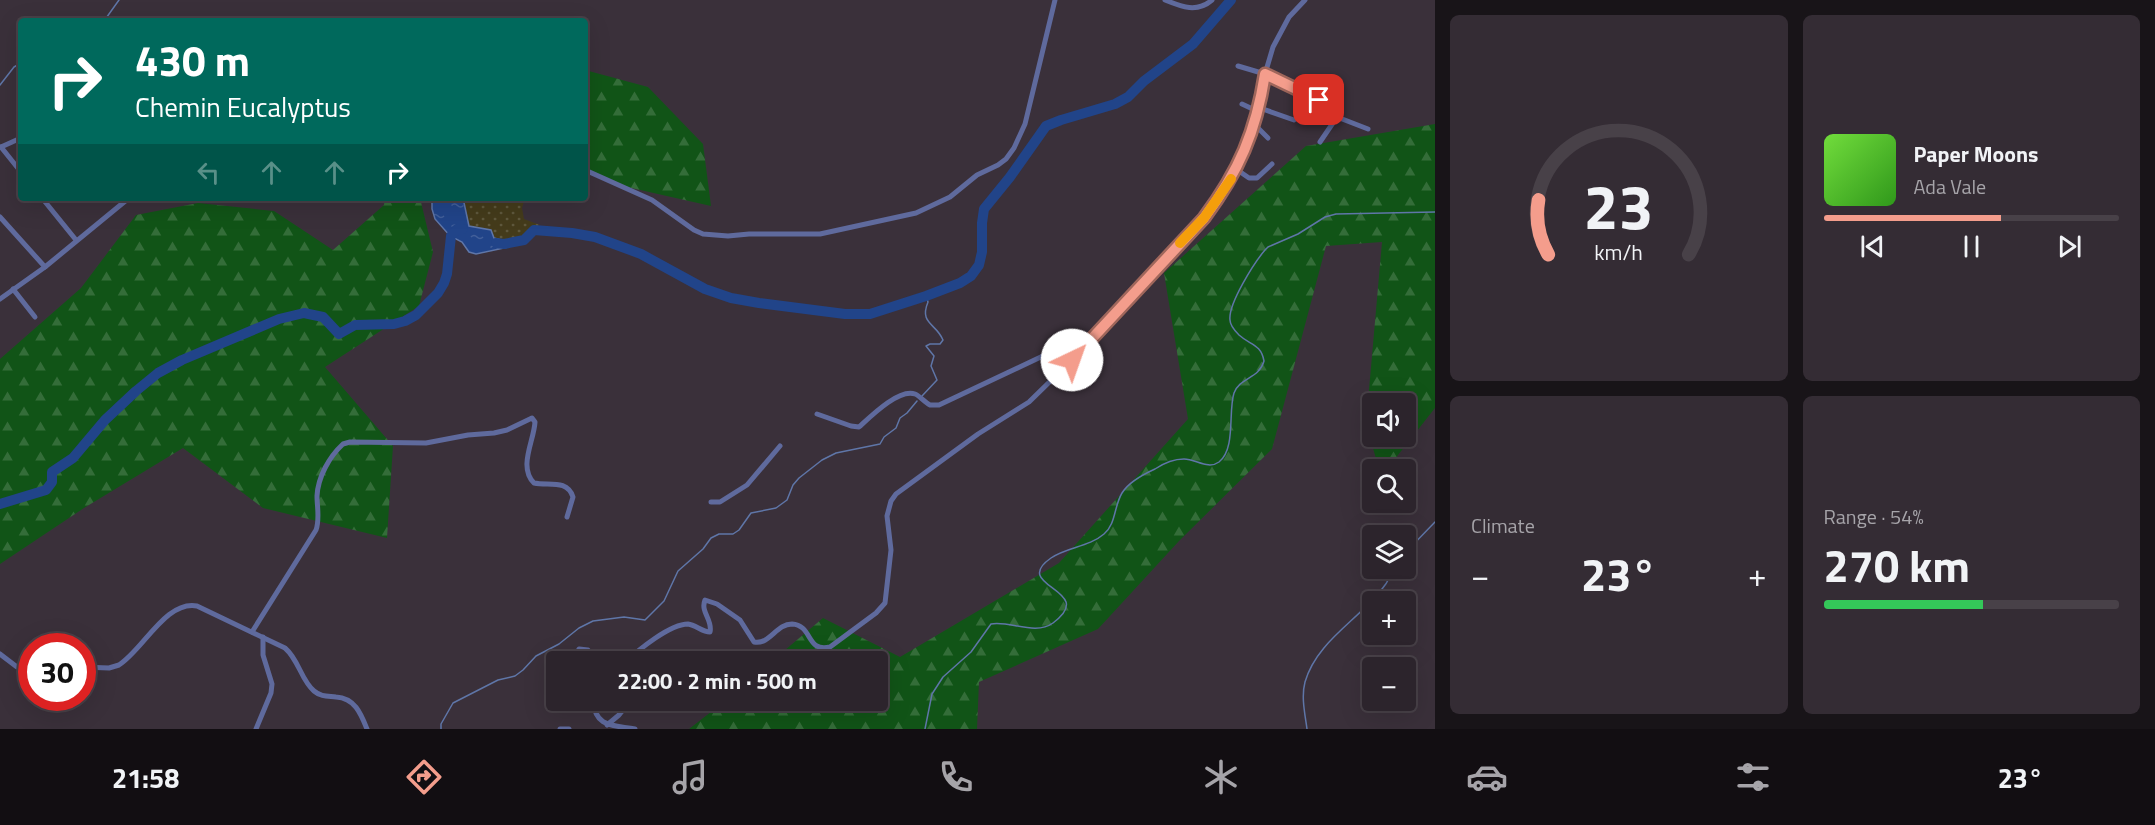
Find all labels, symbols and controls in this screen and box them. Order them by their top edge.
text: 430 m [135,28,250,92]
icon: right [36,42,114,120]
pin [1293,74,1344,125]
icon: arrive [1302,83,1335,116]
text: Chemin Eucalyptus [135,86,351,127]
text: Paper Moons [1914,137,2039,171]
icon: left [192,156,225,189]
icon: ahead [255,156,288,189]
icon: ahead [318,156,351,189]
icon: right [381,156,414,189]
text: 23 [1584,158,1654,253]
text: Ada Vale [1914,171,1986,202]
icon: previous [1856,230,1889,263]
icon: pause [1955,230,1988,263]
icon: next [2053,230,2086,263]
text: km/h [1594,237,1643,269]
position arrow [1040,328,1104,392]
map controls [1362,393,1416,711]
button: sound [1362,393,1416,447]
button: search [1362,459,1416,513]
text: Range · 54% [1824,501,1924,532]
text: Climate [1471,510,1535,541]
button: layers [1362,525,1416,579]
text: 270 km [1824,531,1970,599]
text: 23° [1581,540,1657,608]
text: − [1471,550,1489,600]
text: + [1748,550,1766,600]
button: + [1362,591,1416,645]
speed limit sign: 30 [18,633,96,711]
button: − [1362,657,1416,711]
text: 22:00 · 2 min · 500 m [617,664,817,698]
icon: directions [403,756,445,798]
icon: music [669,756,711,798]
icon: phone [935,756,977,798]
icon: climate [1200,756,1242,798]
icon: car [1466,756,1508,798]
icon: filters [1732,756,1774,798]
text: 21:58 [112,757,179,798]
text: 23° [1998,757,2043,798]

